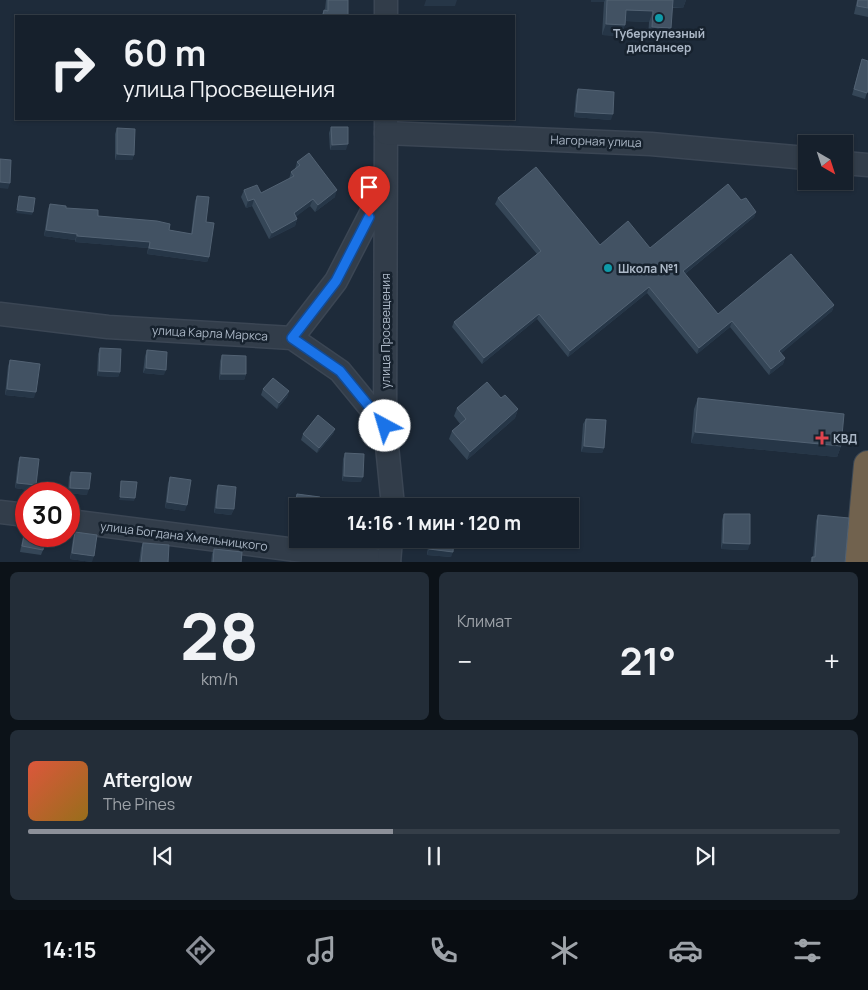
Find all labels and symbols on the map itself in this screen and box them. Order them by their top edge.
marker: Туберкулезный диспансер [653,12,665,24]
place label: Туберкулезный диспансер [613,25,705,56]
street label: Нагорная улица [550,131,642,151]
north arrow [798,135,852,190]
pin [348,166,390,217]
place label: Школа №1 [618,260,679,277]
marker: Школа №1 [602,262,614,274]
street label: улица Просвещения [377,273,394,389]
street label: улица Карла Маркса [152,321,268,345]
position arrow [358,399,410,451]
place label: КВД [833,430,857,447]
marker: КВД [815,431,829,445]
speed limit sign: 30 [15,482,80,547]
street label: улица Богдана Хмельницкого [99,517,269,555]

